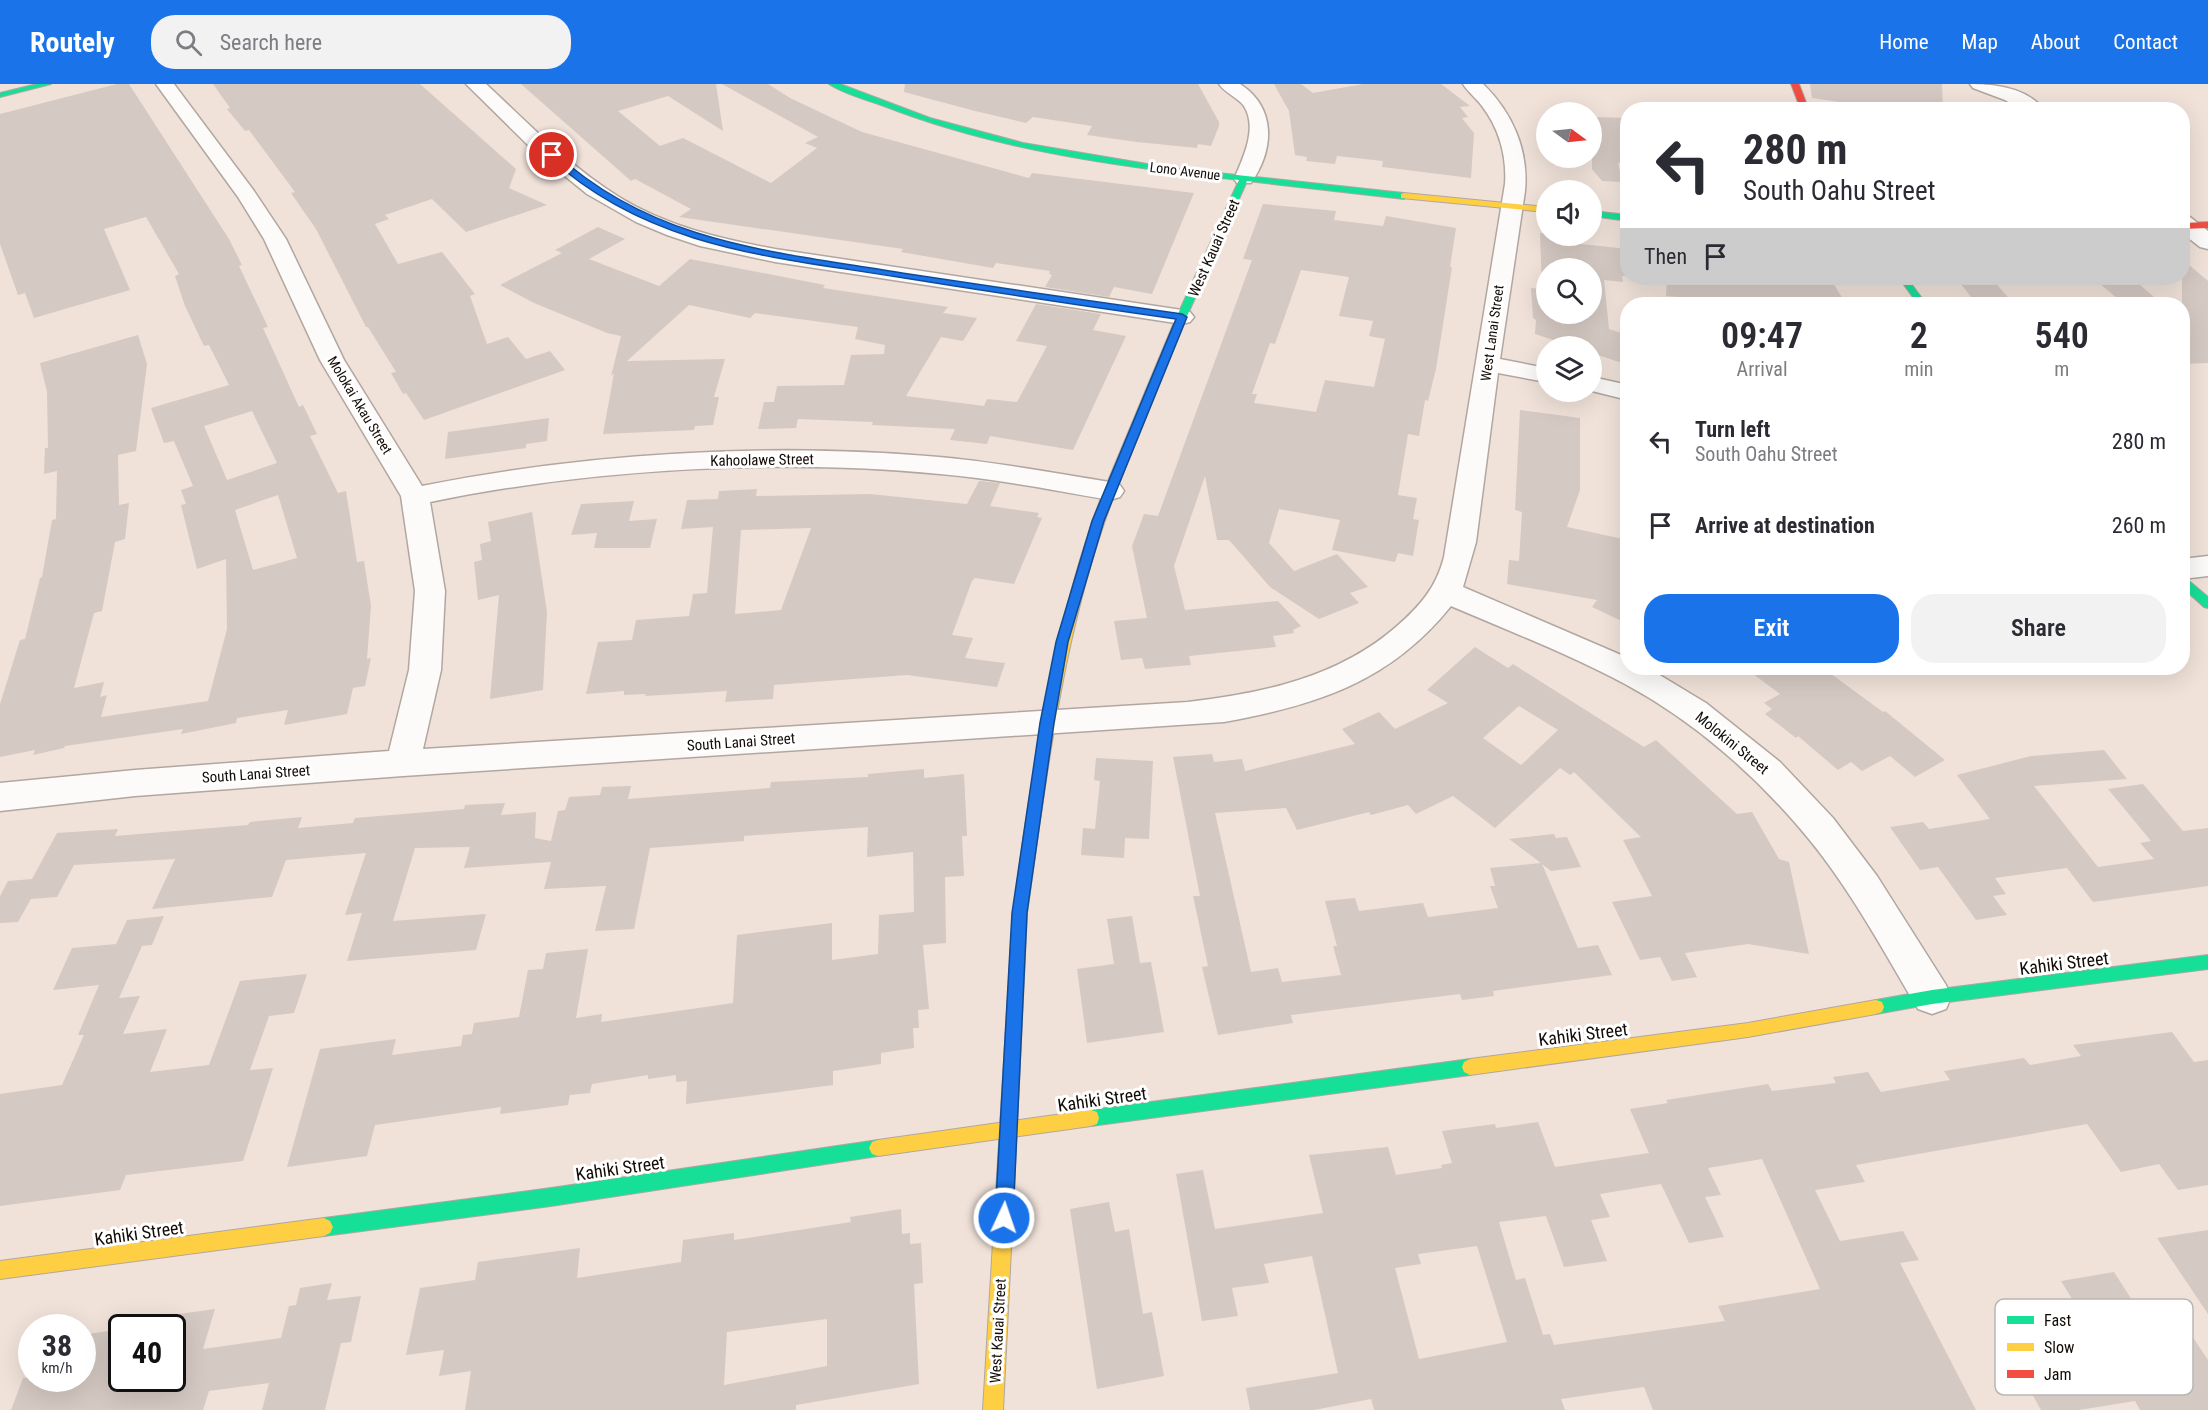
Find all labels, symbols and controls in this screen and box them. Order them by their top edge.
search box [151,15,571,69]
text: Routely [30,26,115,59]
icon: search [172,26,205,59]
text: Search here [220,30,322,55]
text: Home [1879,30,1929,54]
text: Map [1962,30,1998,54]
text: About [2031,30,2080,54]
text: Contact [2113,30,2178,54]
north arrow [1536,102,1602,168]
map controls [1536,102,1602,402]
text: 280 m [1743,125,1848,174]
icon: left [1644,126,1722,204]
pin [526,129,577,180]
icon: arrive [535,138,568,171]
street label: Lono Avenue [1149,159,1222,183]
text: South Oahu Street [1743,175,1936,207]
button: sound [1536,180,1602,246]
street label: West Kauai Street [1184,196,1244,300]
icon: arrive [1699,240,1732,273]
text: Then [1644,244,1687,269]
button: search [1536,258,1602,324]
street label: West Lanai Street [1477,284,1507,382]
text: 09:47 [1721,315,1803,357]
text: 2 [1910,315,1928,357]
text: 540 [2035,315,2089,357]
button: layers [1536,336,1602,402]
street label: Molokai Akau Street [325,353,395,457]
text: Arrival [1737,357,1788,381]
text: min [1904,357,1933,381]
text: m [2054,357,2069,381]
text: Turn left [1695,417,1770,442]
icon: left [1644,425,1677,458]
text: 280 m [2112,429,2166,454]
text: South Oahu Street [1695,442,1838,466]
street label: Kahoolawe Street [710,450,814,470]
icon: arrive [1644,509,1677,542]
text: Arrive at destination [1695,513,1875,538]
text: 260 m [2112,513,2166,538]
button: Exit [1644,594,1899,663]
button: Share [1911,594,2166,663]
street label: Molokini Street [1692,708,1772,778]
street label: South Lanai Street [686,729,796,755]
street label: South Lanai Street [201,761,311,787]
street label: Kahiki Street [2018,947,2110,979]
street label: Kahiki Street [1537,1018,1629,1050]
street label: Kahiki Street [1056,1082,1148,1116]
street label: Kahiki Street [574,1151,666,1185]
position arrow [972,1186,1036,1250]
street label: Kahiki Street [93,1216,185,1250]
street label: West Kauai Street [986,1278,1010,1384]
legend [1995,1299,2193,1395]
text: Fast [2044,1311,2071,1330]
speed limit sign: 40 [108,1314,186,1392]
text: 38 [42,1328,72,1363]
text: Slow [2044,1338,2074,1357]
text: km/h [42,1359,72,1377]
text: Jam [2044,1365,2071,1384]

